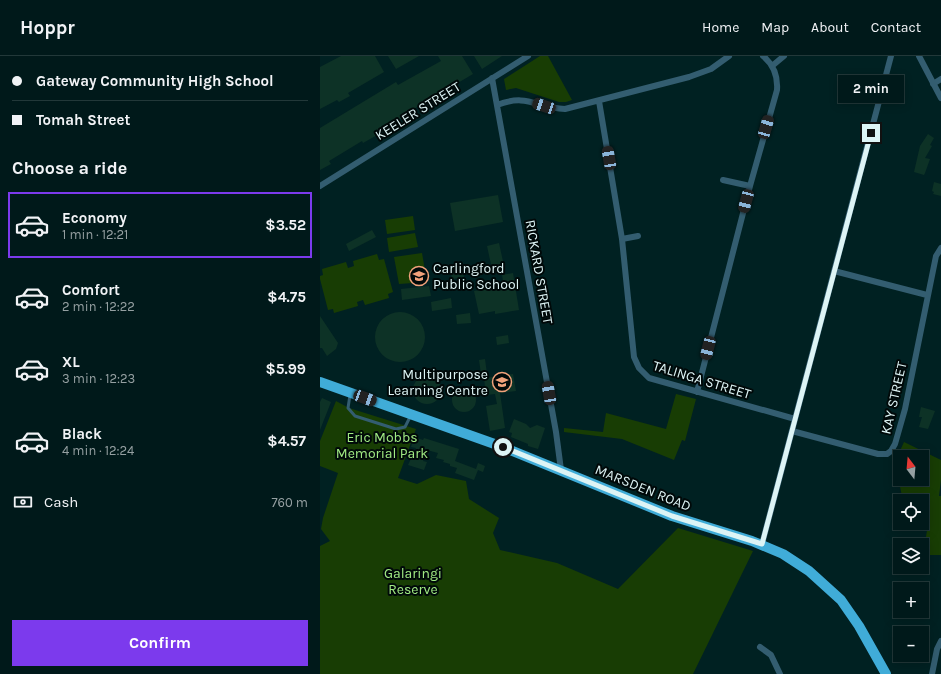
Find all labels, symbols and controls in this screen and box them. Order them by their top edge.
text: Hoppr [20,17,75,39]
text: Home [702,19,739,36]
text: Map [761,19,789,36]
text: About [811,19,849,36]
text: Contact [871,19,921,36]
text: Gateway Community High School [36,72,273,90]
callout: 2 min [838,75,904,103]
street label: KEELER STREET [372,78,464,144]
text: 2 min [853,81,889,96]
car [531,97,557,115]
text: Tomah Street [36,111,130,129]
car [757,114,775,140]
route end [862,124,880,142]
car [601,145,617,171]
text: Choose a ride [12,157,127,179]
car [737,188,755,214]
icon: car [14,207,50,243]
text: Economy [62,209,127,227]
text: $3.52 [265,216,306,234]
street label: RICKARD STREET [521,219,557,325]
text: 1 min · 12:21 [62,227,128,242]
place label: Carlingford Public School [433,260,520,293]
school or university icon: Carlingford Public School [408,265,430,287]
icon: car [14,279,50,315]
text: Comfort [62,281,120,299]
text: $4.75 [267,288,306,306]
text: 2 min · 12:22 [62,299,135,314]
car [699,335,717,361]
icon: car [14,351,50,387]
text: XL [62,353,80,371]
street label: TALINGA STREET [651,357,753,403]
text: $5.99 [265,360,306,378]
street label: KAY STREET [877,360,911,436]
place label: Multipurpose Learning Centre [387,366,488,399]
text: 3 min · 12:23 [62,371,135,386]
school or university icon: Multipurpose Learning Centre [491,371,513,393]
car [541,380,557,406]
car [352,388,378,408]
icon: car [14,423,50,459]
text: Black [62,425,102,443]
park label: Eric Mobbs Memorial Park [336,429,428,462]
text: $4.57 [267,432,306,450]
route start [494,438,512,456]
text: 4 min · 12:24 [62,443,134,458]
north arrow [893,450,929,486]
map controls [893,450,929,662]
street label: MARSDEN ROAD [593,461,693,515]
icon: cash [12,491,34,513]
text: Cash [44,493,78,511]
button: locate [893,494,929,530]
text: 760 m [271,495,308,510]
button: layers [893,538,929,574]
park label: Galaringi Reserve [384,565,442,598]
button: + [893,582,929,618]
button: Confirm [12,620,308,666]
button: − [893,626,929,662]

